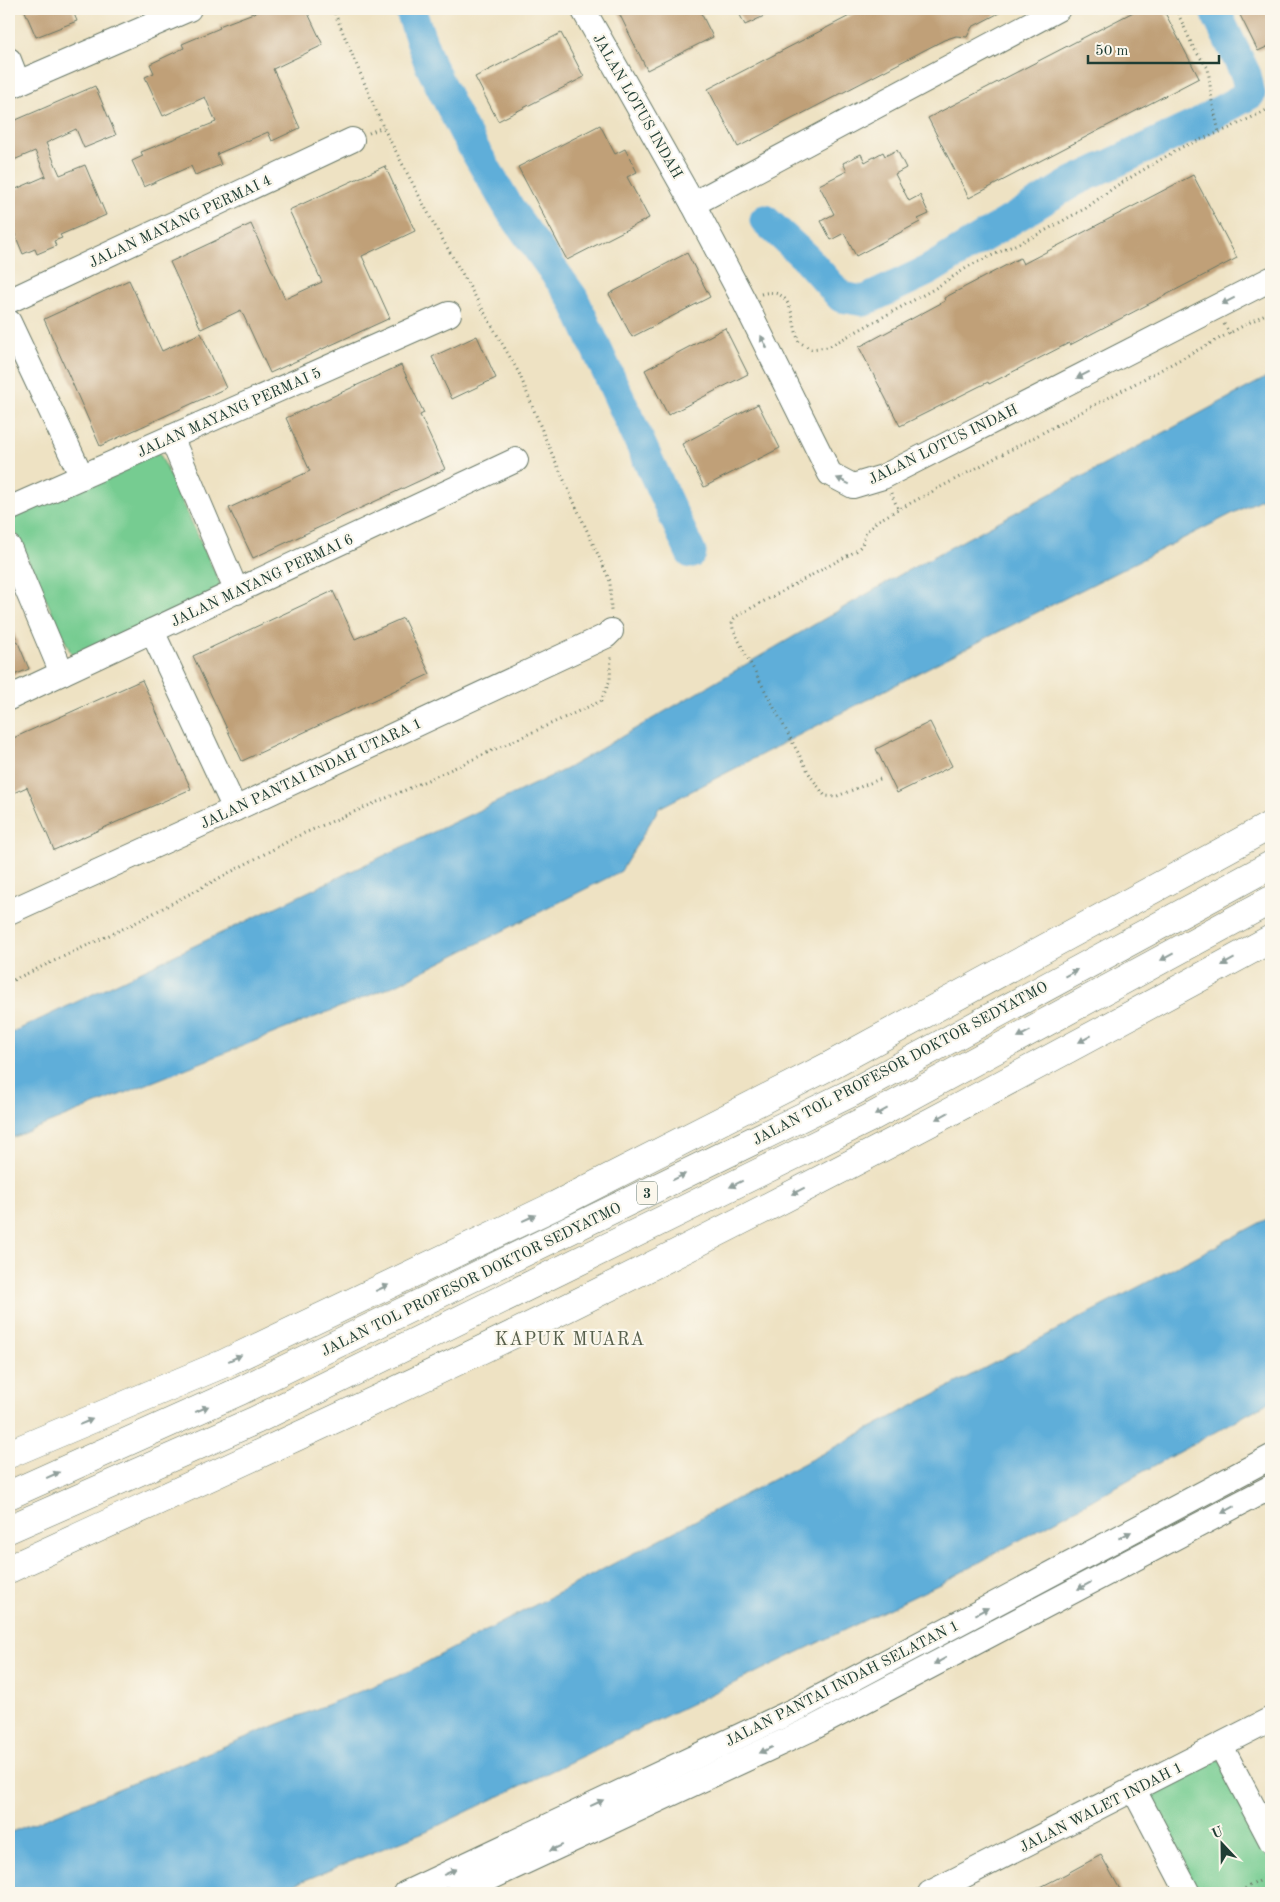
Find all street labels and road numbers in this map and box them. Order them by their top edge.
street label: JALAN LOTUS INDAH [589,32,684,182]
street label: JALAN MAYANG PERMAI 4 [87,173,274,271]
street label: JALAN MAYANG PERMAI 5 [135,366,324,461]
street label: JALAN LOTUS INDAH [867,403,1021,488]
street label: JALAN MAYANG PERMAI 6 [169,532,356,630]
street label: JALAN PANTAI INDAH UTARA 1 [199,716,425,832]
street label: JALAN TOL PROFESOR DOKTOR SEDYATMO [751,980,1051,1149]
road number: 3 [637,1182,657,1204]
street label: JALAN TOL PROFESOR DOKTOR SEDYATMO [319,1201,624,1360]
street label: JALAN PANTAI INDAH SELATAN 1 [723,1619,962,1750]
street label: JALAN WALET INDAH 1 [1018,1761,1186,1856]

